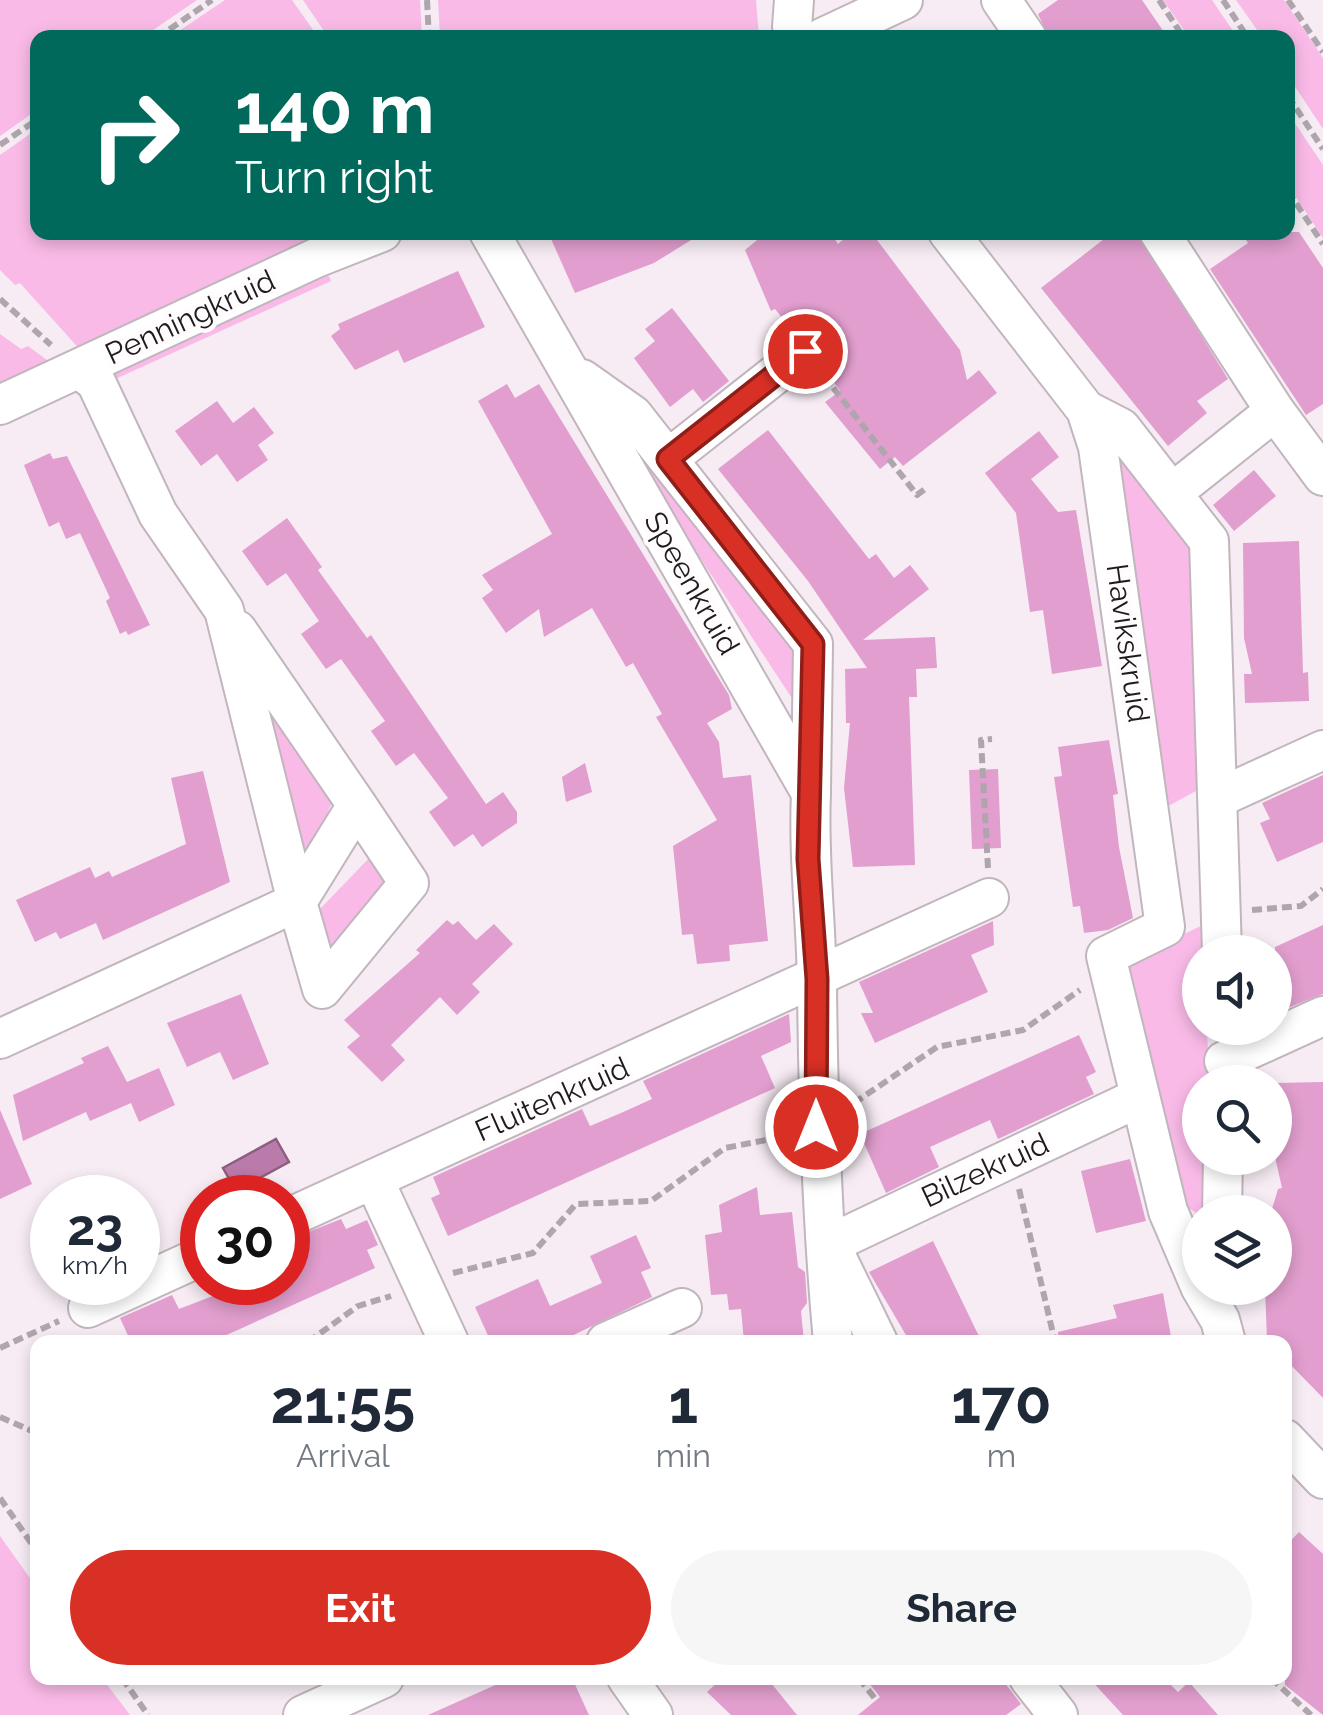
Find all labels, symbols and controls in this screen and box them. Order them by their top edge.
text: 140 m [235,67,435,149]
icon: right [70,70,200,200]
text: Turn right [235,151,433,204]
street label: Penningkruid [100,262,280,372]
pin [763,309,848,394]
icon: arrive [778,324,833,379]
street label: Speenkruid [637,505,747,661]
street label: Havikskruid [1100,561,1156,725]
map controls [1182,935,1292,1305]
button: sound [1182,935,1292,1045]
street label: Fluitenkruid [470,1050,634,1148]
button: search [1182,1065,1292,1175]
position arrow [764,1075,868,1179]
street label: Bilzekruid [916,1125,1054,1215]
speed limit sign: 30 [180,1175,310,1305]
button: layers [1182,1195,1292,1305]
text: 23 [67,1198,123,1257]
text: km/h [62,1250,128,1280]
text: 21:55 [271,1367,415,1437]
text: 1 [668,1367,698,1437]
text: 170 [951,1367,1051,1437]
text: Arrival [296,1437,390,1474]
text: min [656,1437,711,1474]
text: m [987,1437,1016,1474]
button: Exit [70,1550,651,1665]
button: Share [671,1550,1252,1665]

